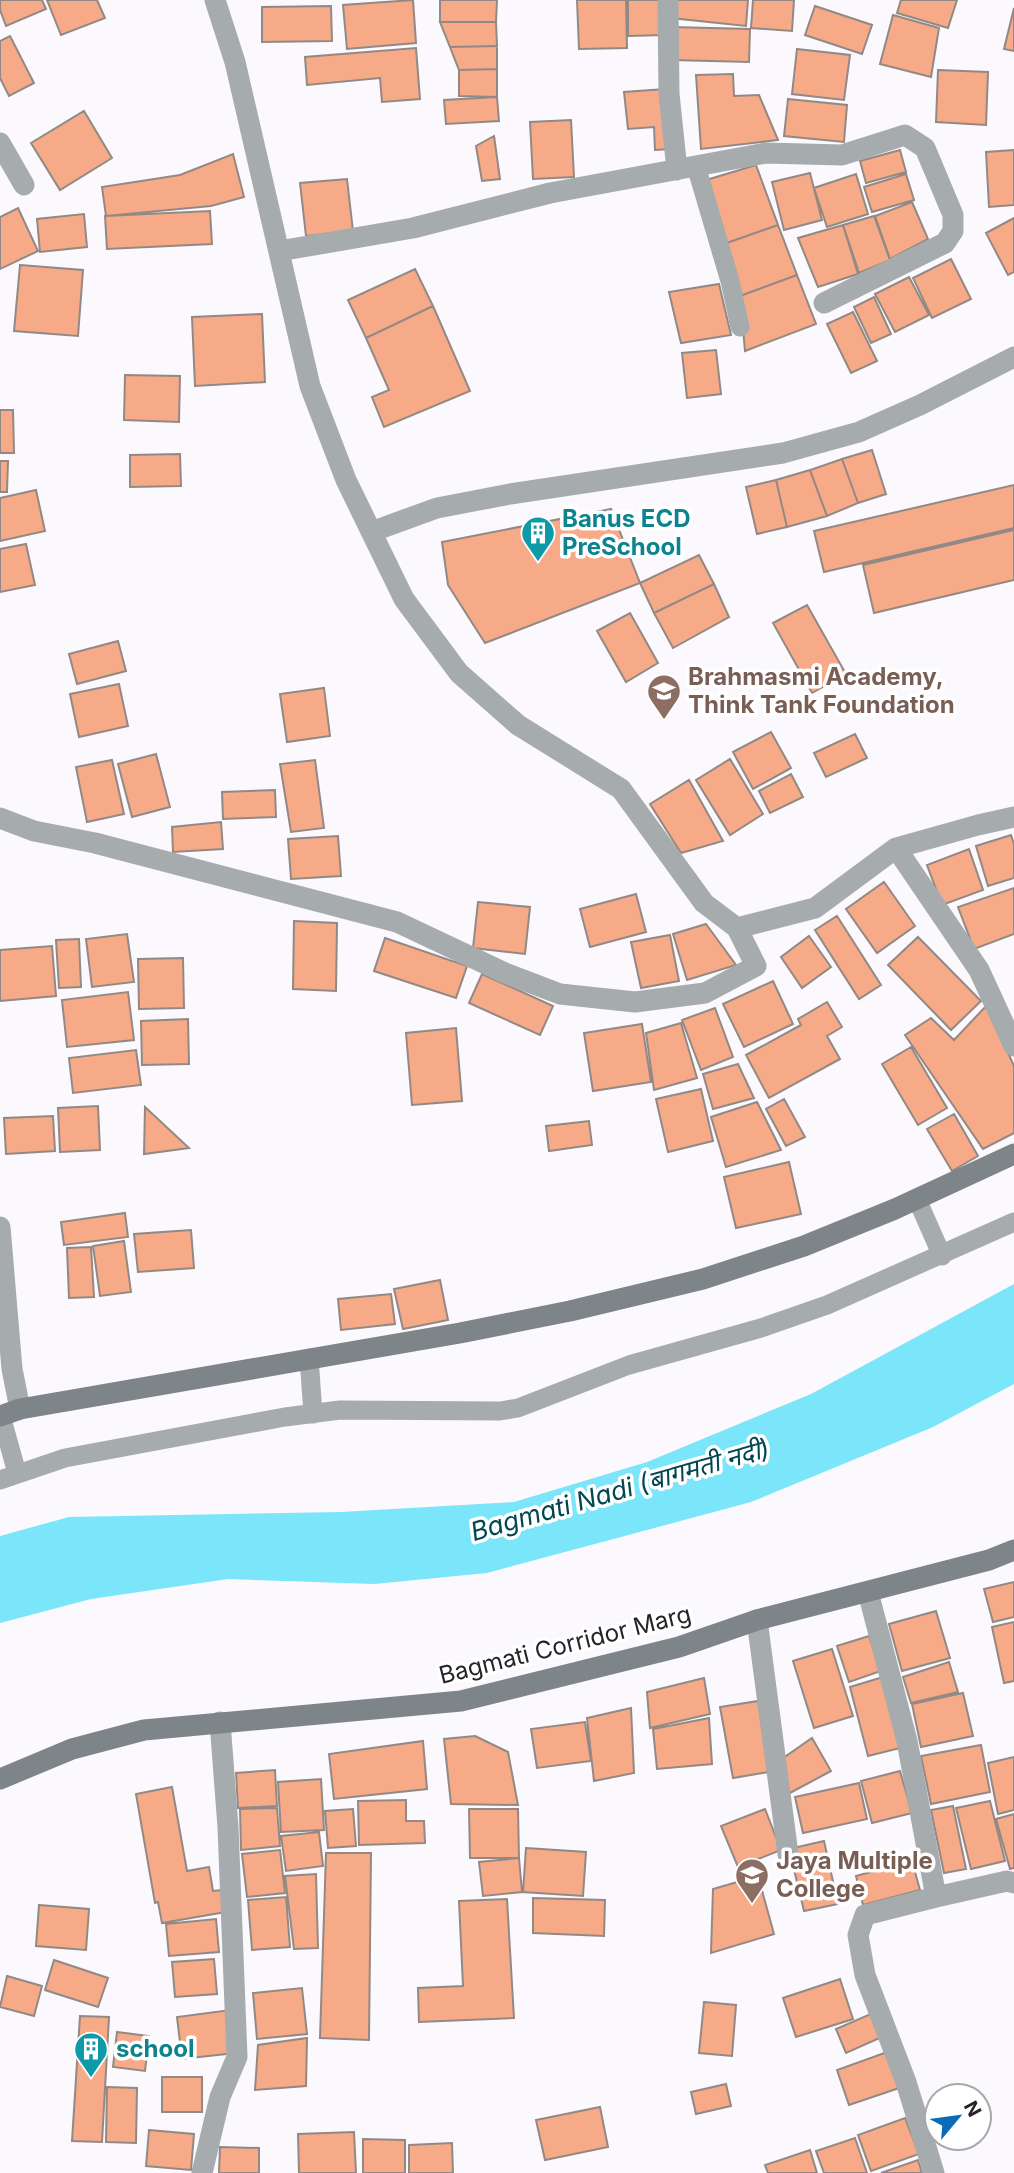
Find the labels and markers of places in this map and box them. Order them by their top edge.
place label: Banus ECD PreSchool [562,504,690,561]
building icon: Banus ECD PreSchool [519,514,557,563]
place label: Brahmasmi Academy, Think Tank Foundation [688,662,955,719]
school or university icon: Brahmasmi Academy, Think Tank Foundation [645,672,683,721]
place label: Jaya Multiple College [776,1846,933,1903]
school or university icon: Jaya Multiple College [733,1856,771,1905]
building icon: school [72,2030,110,2079]
place label: school [116,2034,194,2063]

